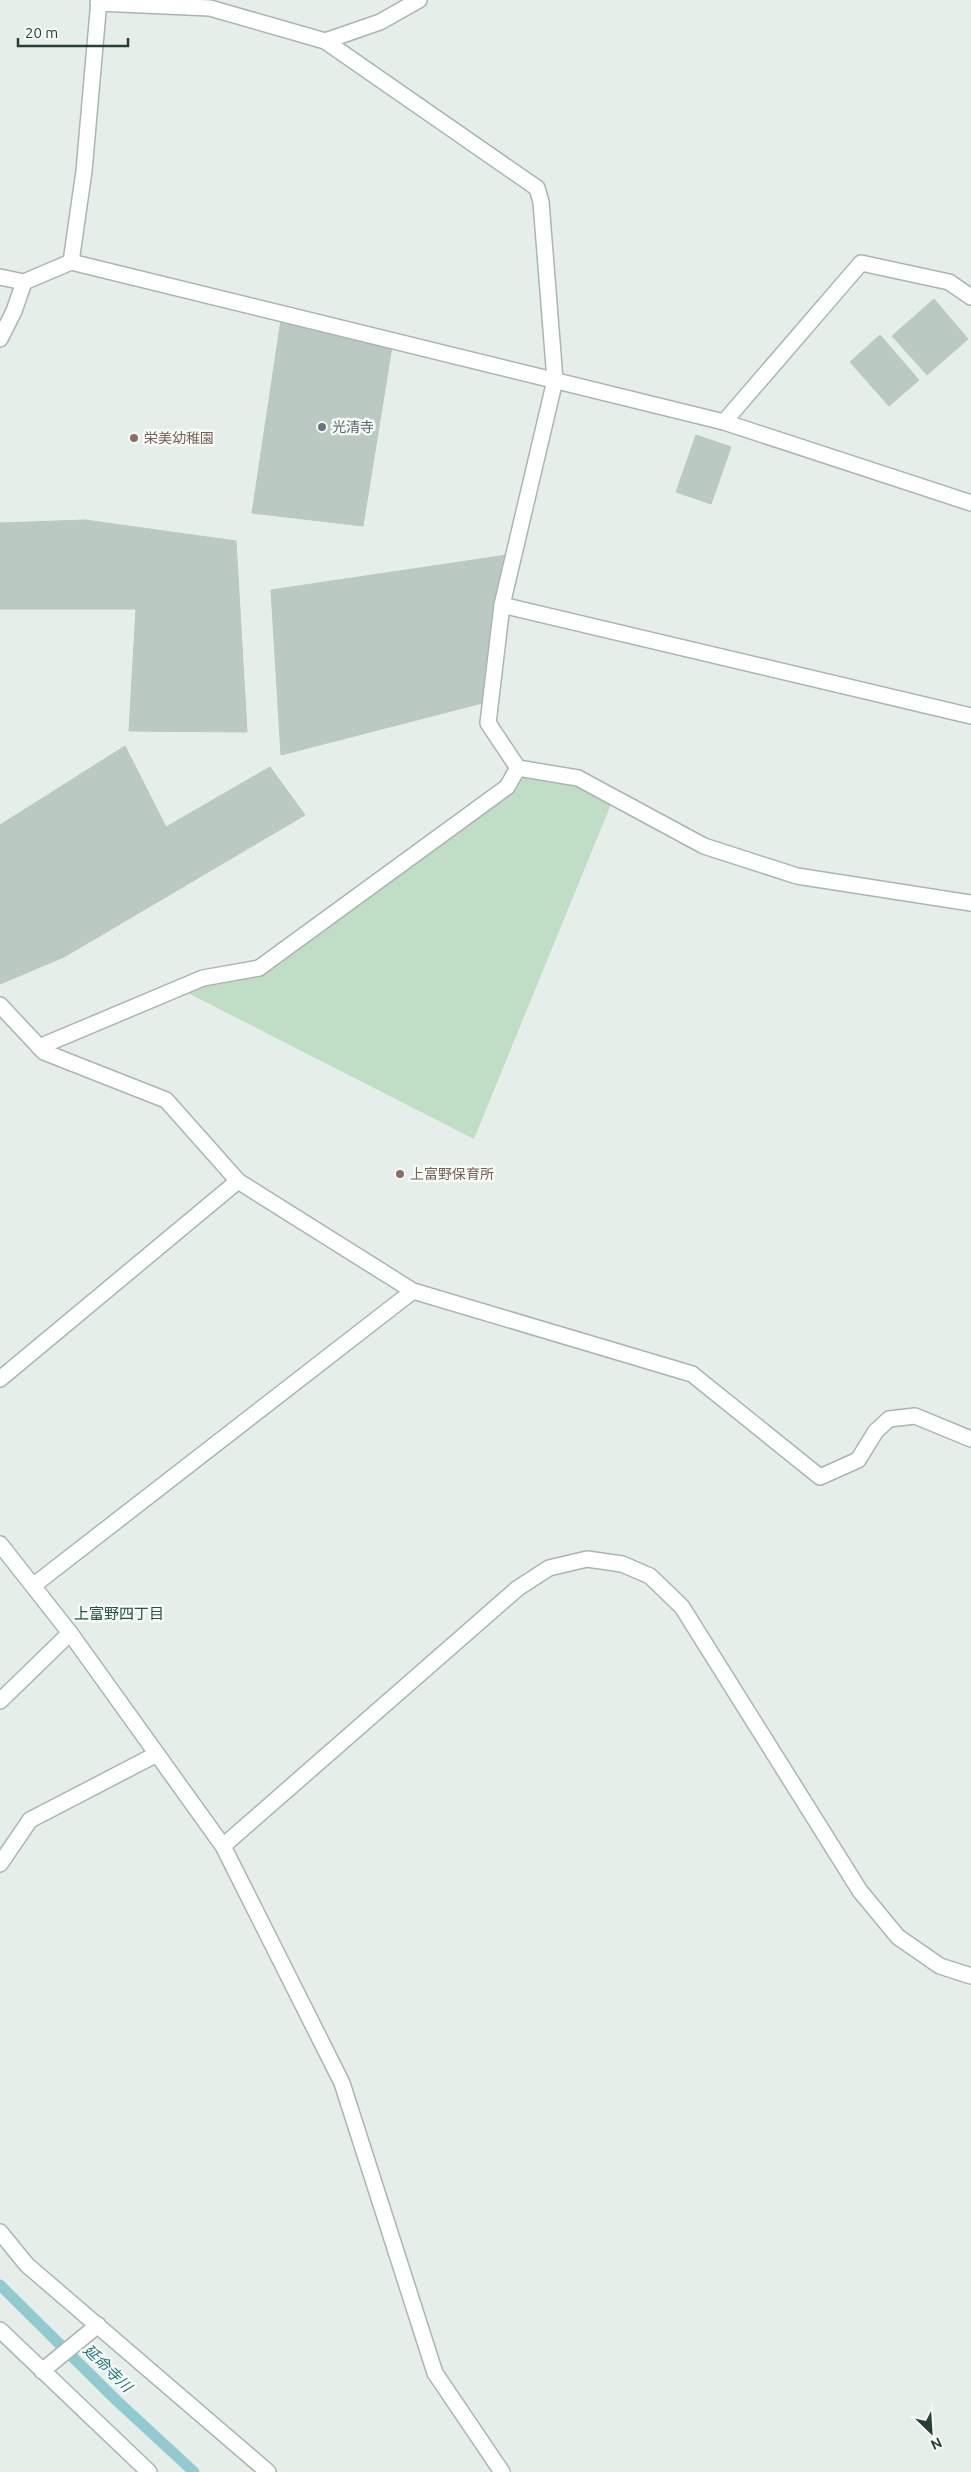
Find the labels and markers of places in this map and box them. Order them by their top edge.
place label: 光清寺 [332,419,374,435]
marker: 光清寺 [316,421,328,433]
place label: 栄美幼稚園 [144,430,214,446]
marker: 栄美幼稚園 [128,432,140,444]
place label: 上富野保育所 [410,1166,494,1182]
marker: 上富野保育所 [394,1168,406,1180]

